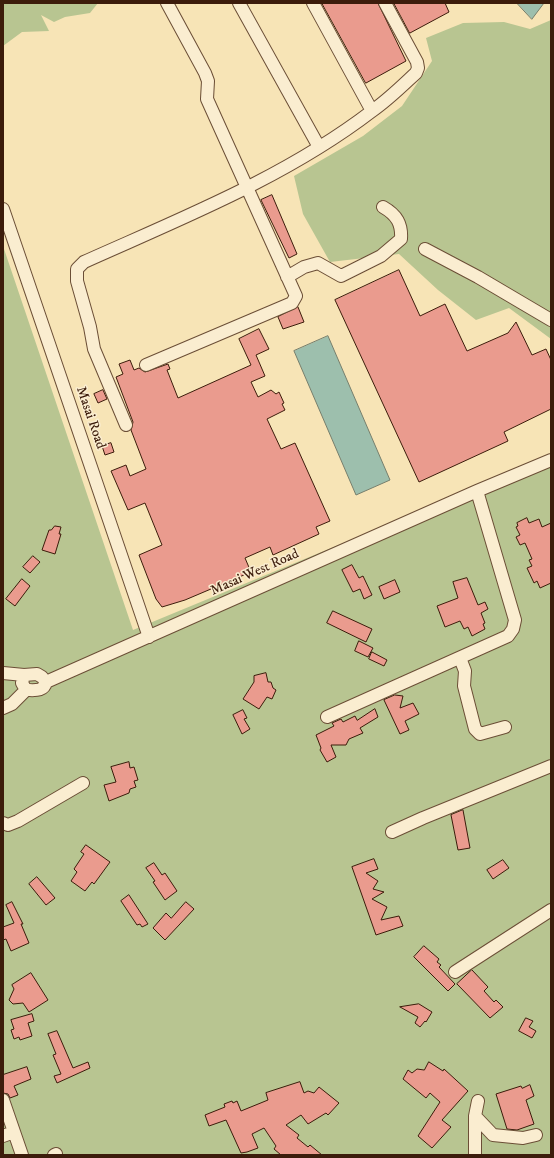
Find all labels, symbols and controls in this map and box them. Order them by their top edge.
street label: Masai Road [71,385,109,451]
street label: Masai West Road [208,546,302,600]

